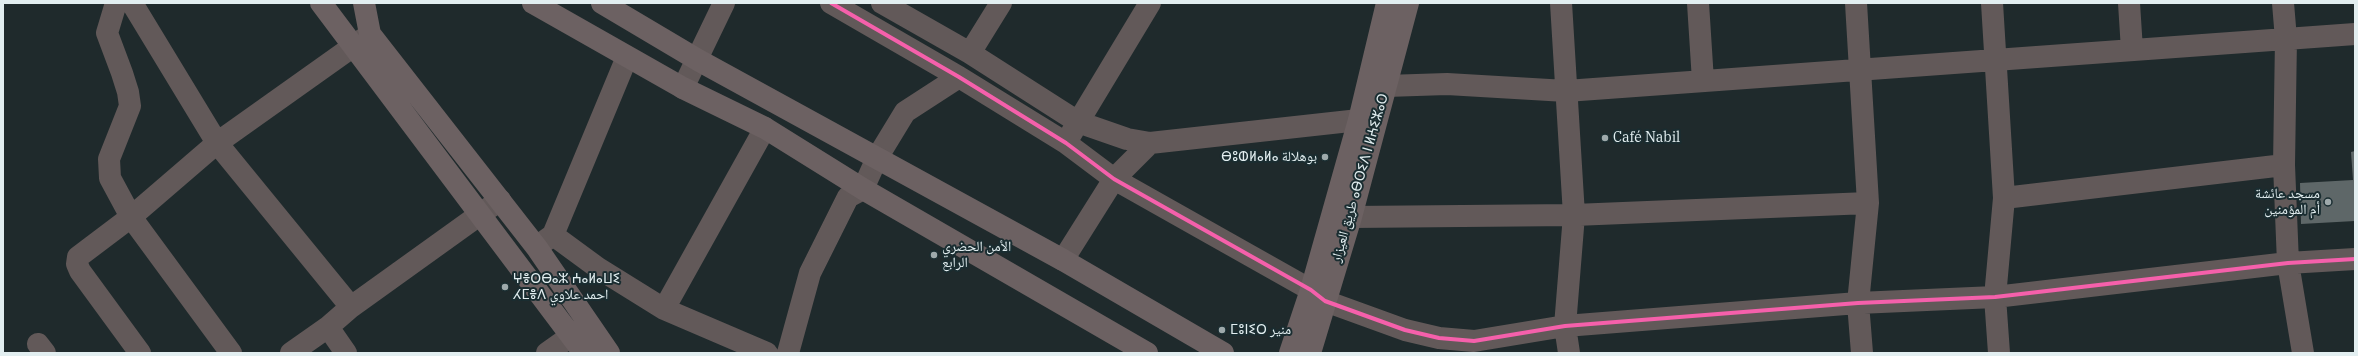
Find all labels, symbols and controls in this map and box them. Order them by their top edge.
street label: طريق العيزار ⴰⴱⵔⵉⴷ ⵏ ⵍⵄⵉⵣⴰⵔ [1328,92,1392,264]
place label: Café Nabil [1613,130,1680,146]
marker: Café Nabil [1600,133,1610,143]
place label: ⴱⵓⵀⵍⴰⵍⴰ بوهلالة [1221,149,1317,165]
marker: ⴱⵓⵀⵍⴰⵍⴰ بوهلالة [1320,152,1330,162]
place label: مسجد عائشة أم المؤمنين [2255,186,2320,218]
marker: مسجد عائشة أم المؤمنين [2323,197,2333,207]
place label: الأمن الحضري الرابع [942,239,1011,272]
marker: الأمن الحضري الرابع [929,250,939,260]
place label: ⵖⴻⵔⴱⴰⵣ ⵄⴰⵍⴰⵡⵉ ⵃⵎⴻⴷ احمد علاوي [513,271,620,304]
marker: ⵖⴻⵔⴱⴰⵣ ⵄⴰⵍⴰⵡⵉ ⵃⵎⴻⴷ احمد علاوي [500,282,510,292]
place label: ⵎⵓⵏⵉⵔ منير [1230,322,1291,338]
marker: ⵎⵓⵏⵉⵔ منير [1217,325,1227,335]

